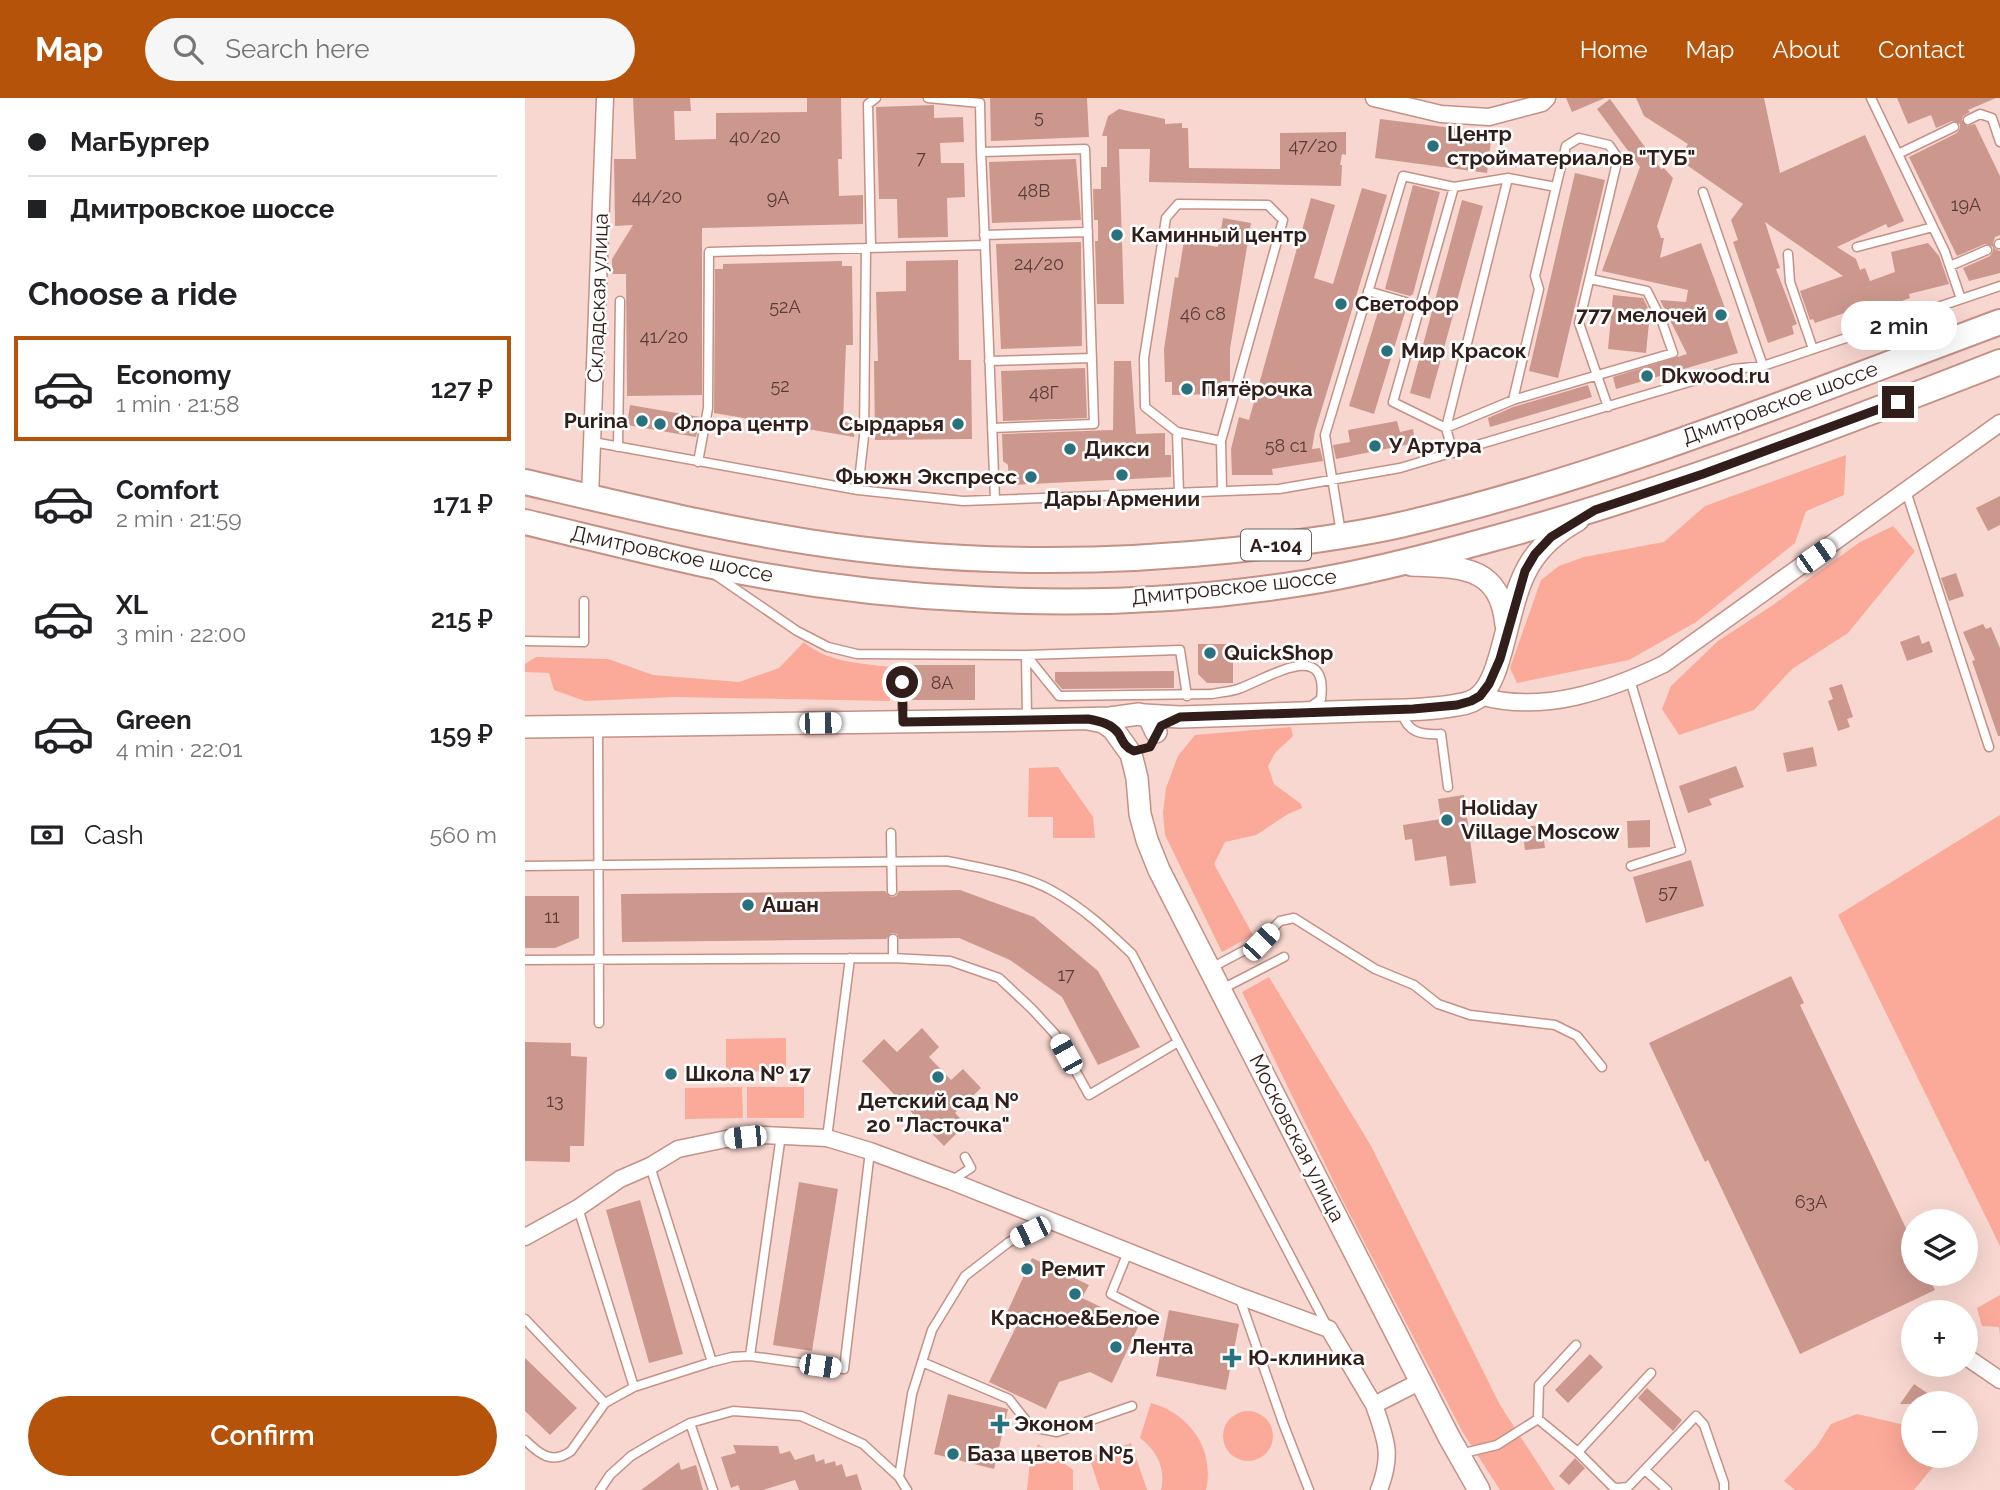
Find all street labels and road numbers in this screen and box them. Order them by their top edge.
street label: Складская улица [582,213,613,383]
street label: Дмитровское шоссе [1679,356,1881,450]
street label: Дмитровское шоссе [569,520,776,587]
road number: А-104 [1241,530,1311,560]
street label: Дмитровское шоссе [1130,563,1338,610]
street label: Московская улица [1244,1050,1351,1226]

